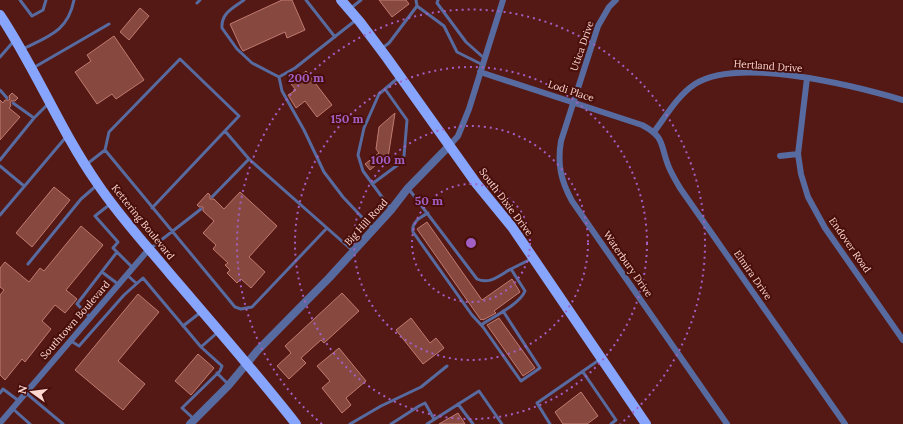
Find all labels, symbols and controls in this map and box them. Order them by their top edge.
street label: Utica Drive [567,19,597,73]
street label: Hertland Drive [733,57,803,75]
text: 200 m [288,70,324,85]
street label: Lodi Place [546,77,596,105]
text: 150 m [330,111,364,126]
text: 100 m [371,152,405,167]
street label: South Dixie Drive [476,166,536,239]
street label: Kettering Boulevard [109,182,177,262]
text: 50 m [415,193,443,208]
street label: Big Hill Road [341,196,391,248]
street label: Endover Road [826,215,874,275]
street label: Waterbury Drive [600,229,656,300]
centre of rings [464,236,478,250]
street label: Elmira Drive [731,248,775,303]
street label: Southtown Boulevard [37,278,113,362]
north arrow [12,372,52,412]
text: N [14,383,30,395]

